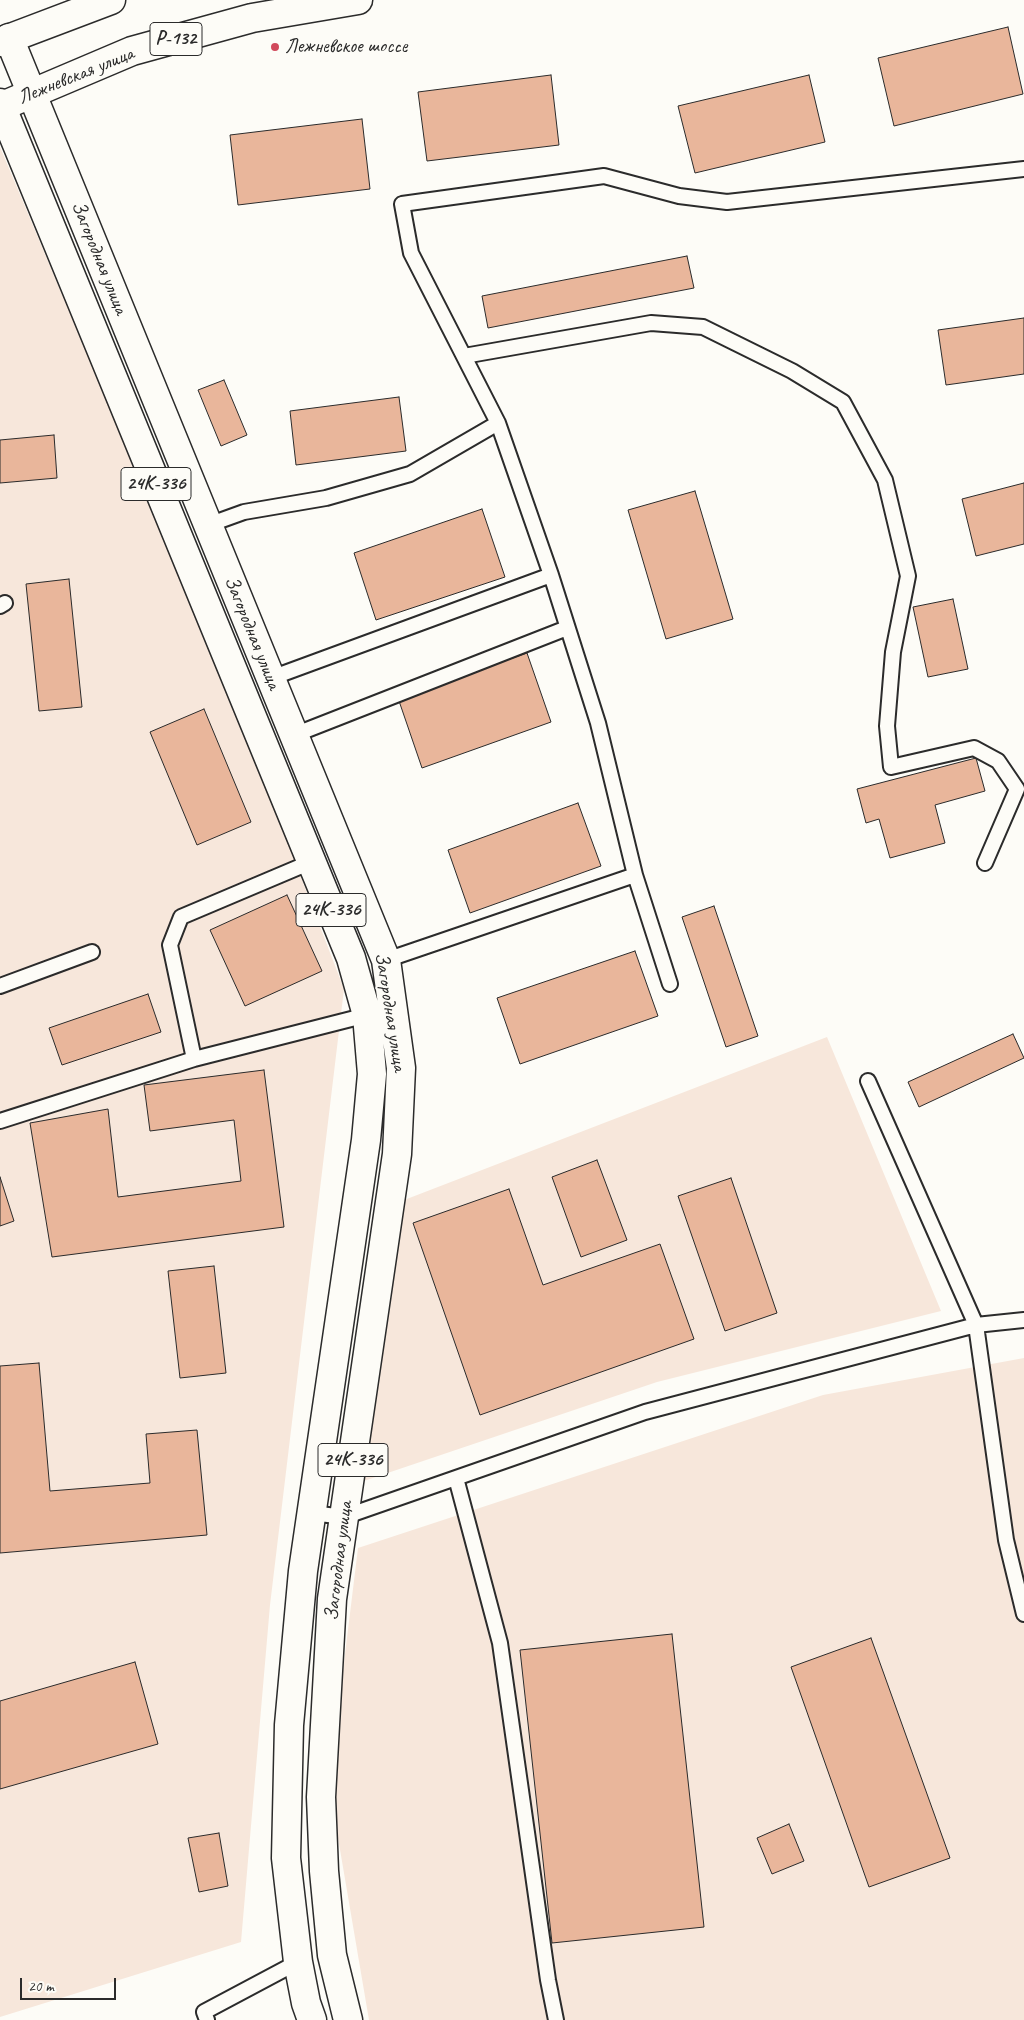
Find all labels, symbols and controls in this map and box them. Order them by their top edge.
road number: Р-132 [150,22,202,56]
place label: Лежневское шоссе [285,35,407,59]
marker: Лежневское шоссе [269,41,281,53]
street label: Лежневская улица [15,42,137,110]
street label: Загородная улица [65,198,133,318]
road number: 24К-336 [121,468,191,500]
street label: Загородная улица [218,573,286,693]
road number: 24К-336 [296,894,366,926]
street label: Загородная улица [369,951,411,1073]
road number: 24К-336 [318,1444,388,1476]
street label: Загородная улица [320,1500,358,1622]
scale bar [22,1968,119,2000]
text: 20 m [28,1977,54,1996]

